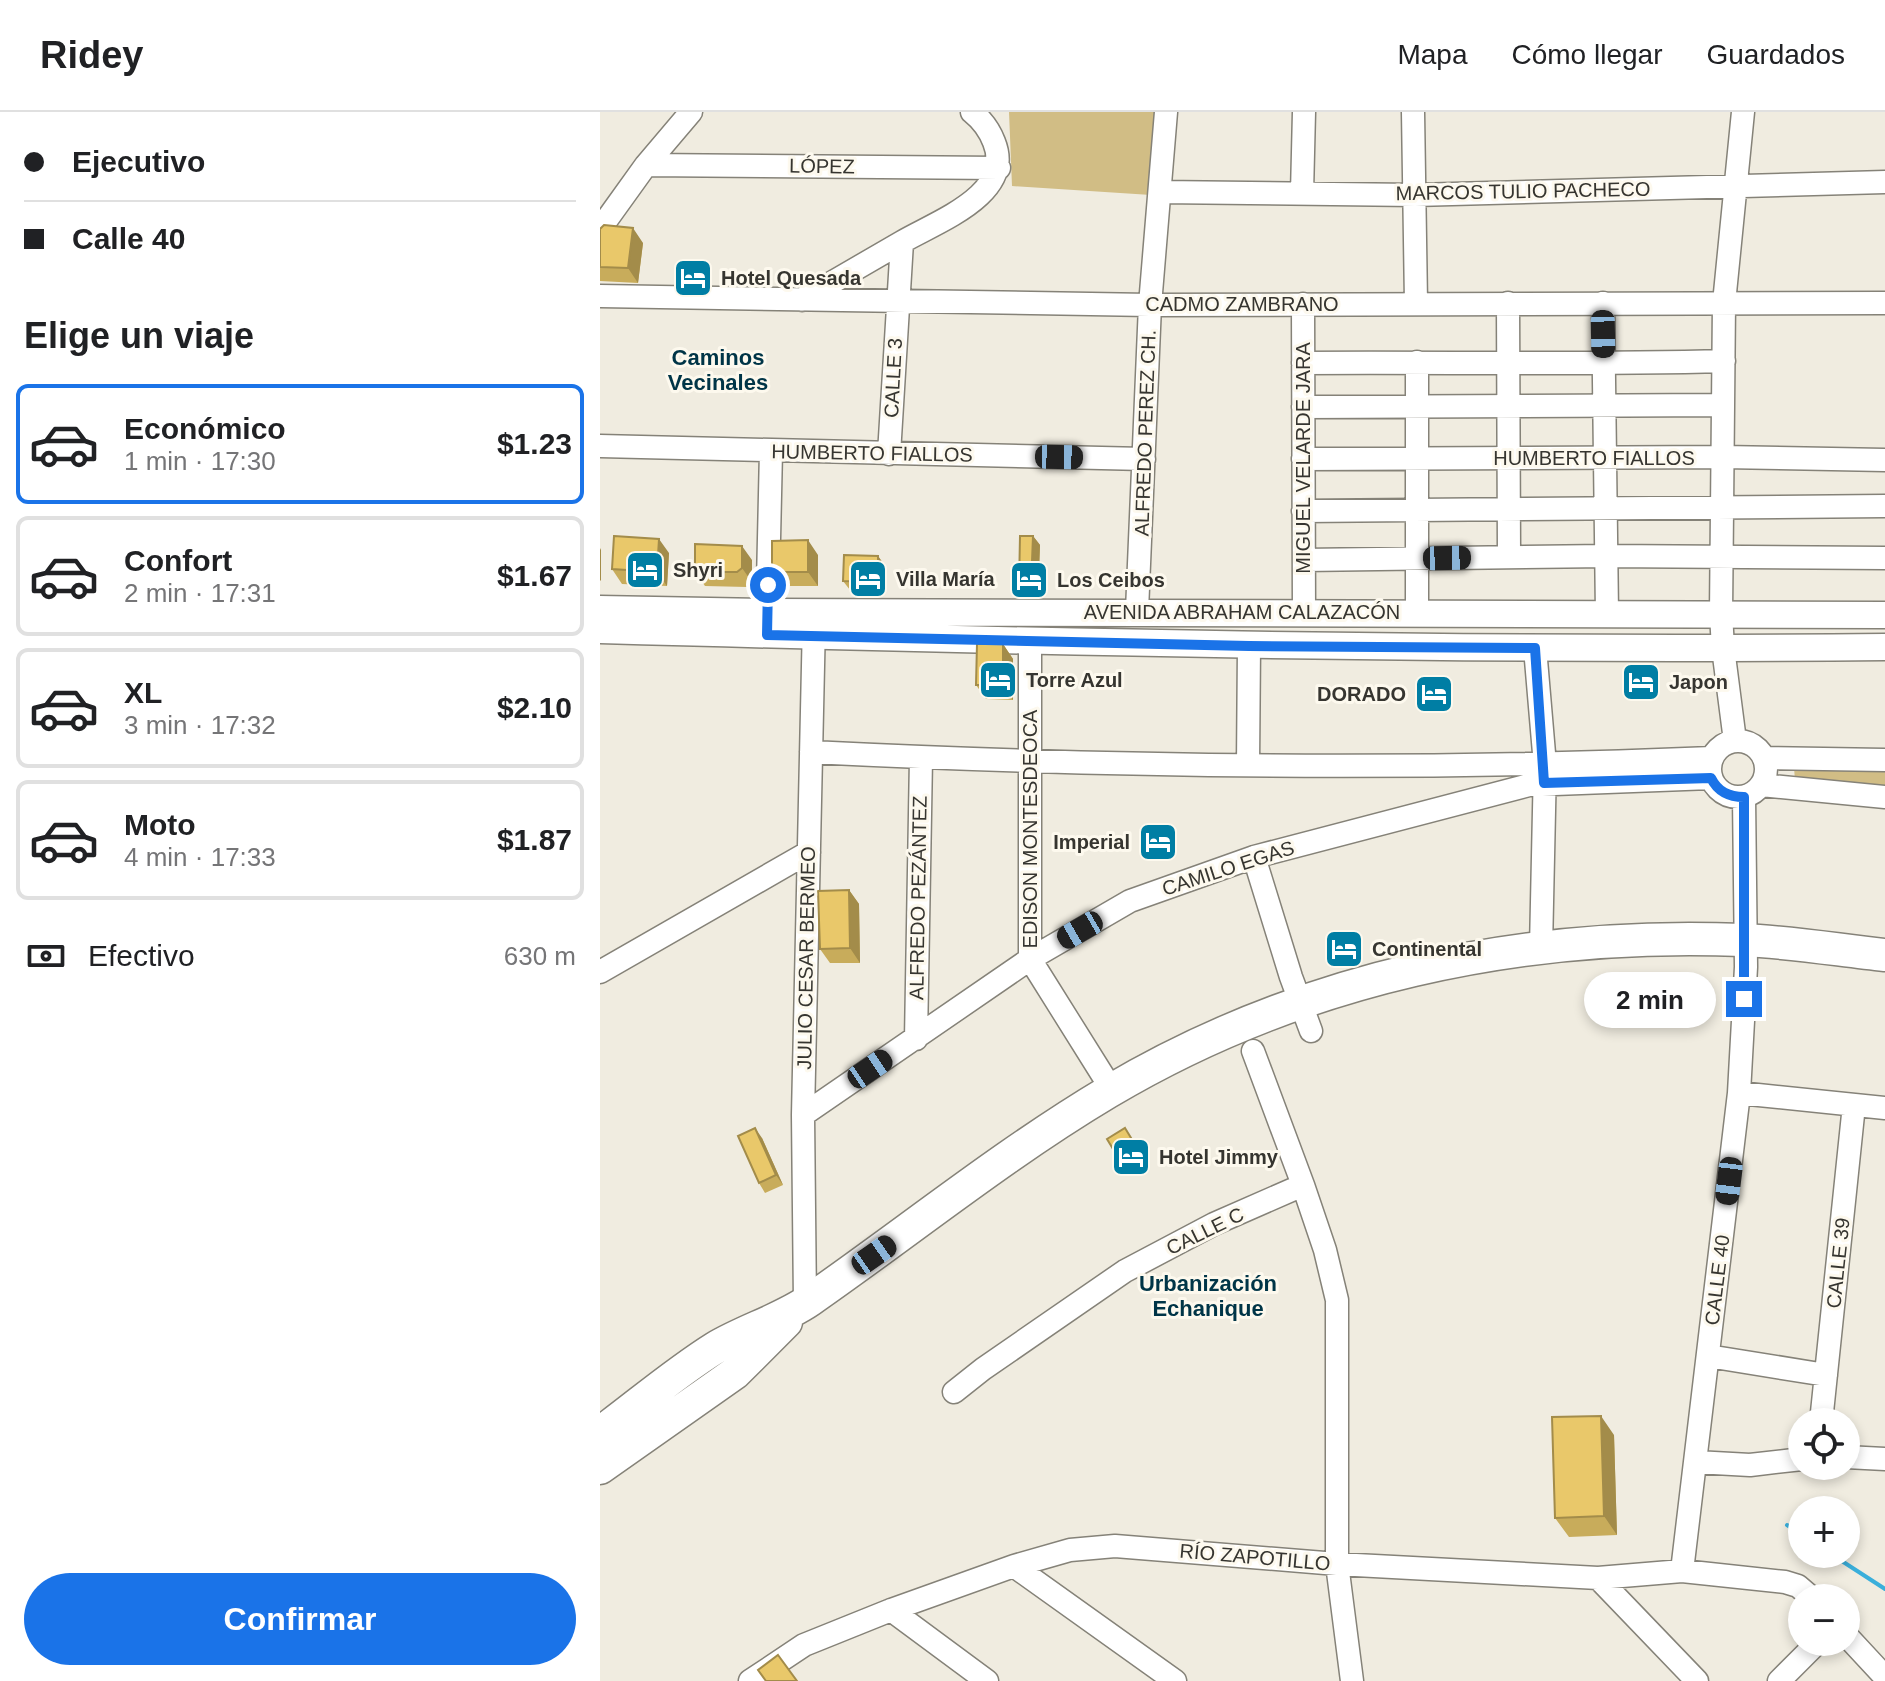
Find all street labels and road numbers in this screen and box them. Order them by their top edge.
street label: LÓPEZ [789,154,855,178]
street label: MARCOS TULIO PACHECO [1395,178,1651,204]
street label: CADMO ZAMBRANO [1145,293,1339,315]
street label: ALFREDO PEREZ CH. [1130,329,1160,537]
street label: CALLE 3 [880,337,906,419]
street label: MIGUEL VELARDE JARA [1292,342,1314,574]
street label: HUMBERTO FIALLOS [771,440,973,466]
street label: HUMBERTO FIALLOS [1493,447,1695,469]
street label: AVENIDA ABRAHAM CALAZACÓN [1084,601,1400,623]
street label: EDISON MONTESDEOCA [1019,709,1041,948]
street label: ALFREDO PEZÁNTEZ [905,796,931,1000]
street label: CAMILO EGAS [1159,836,1297,900]
street label: JULIO CESAR BERMEO [793,846,819,1070]
street label: CALLE C [1163,1203,1247,1259]
street label: CALLE 39 [1822,1217,1854,1309]
street label: CALLE 40 [1701,1233,1733,1327]
street label: RÍO ZAPOTILLO [1179,1539,1331,1575]

